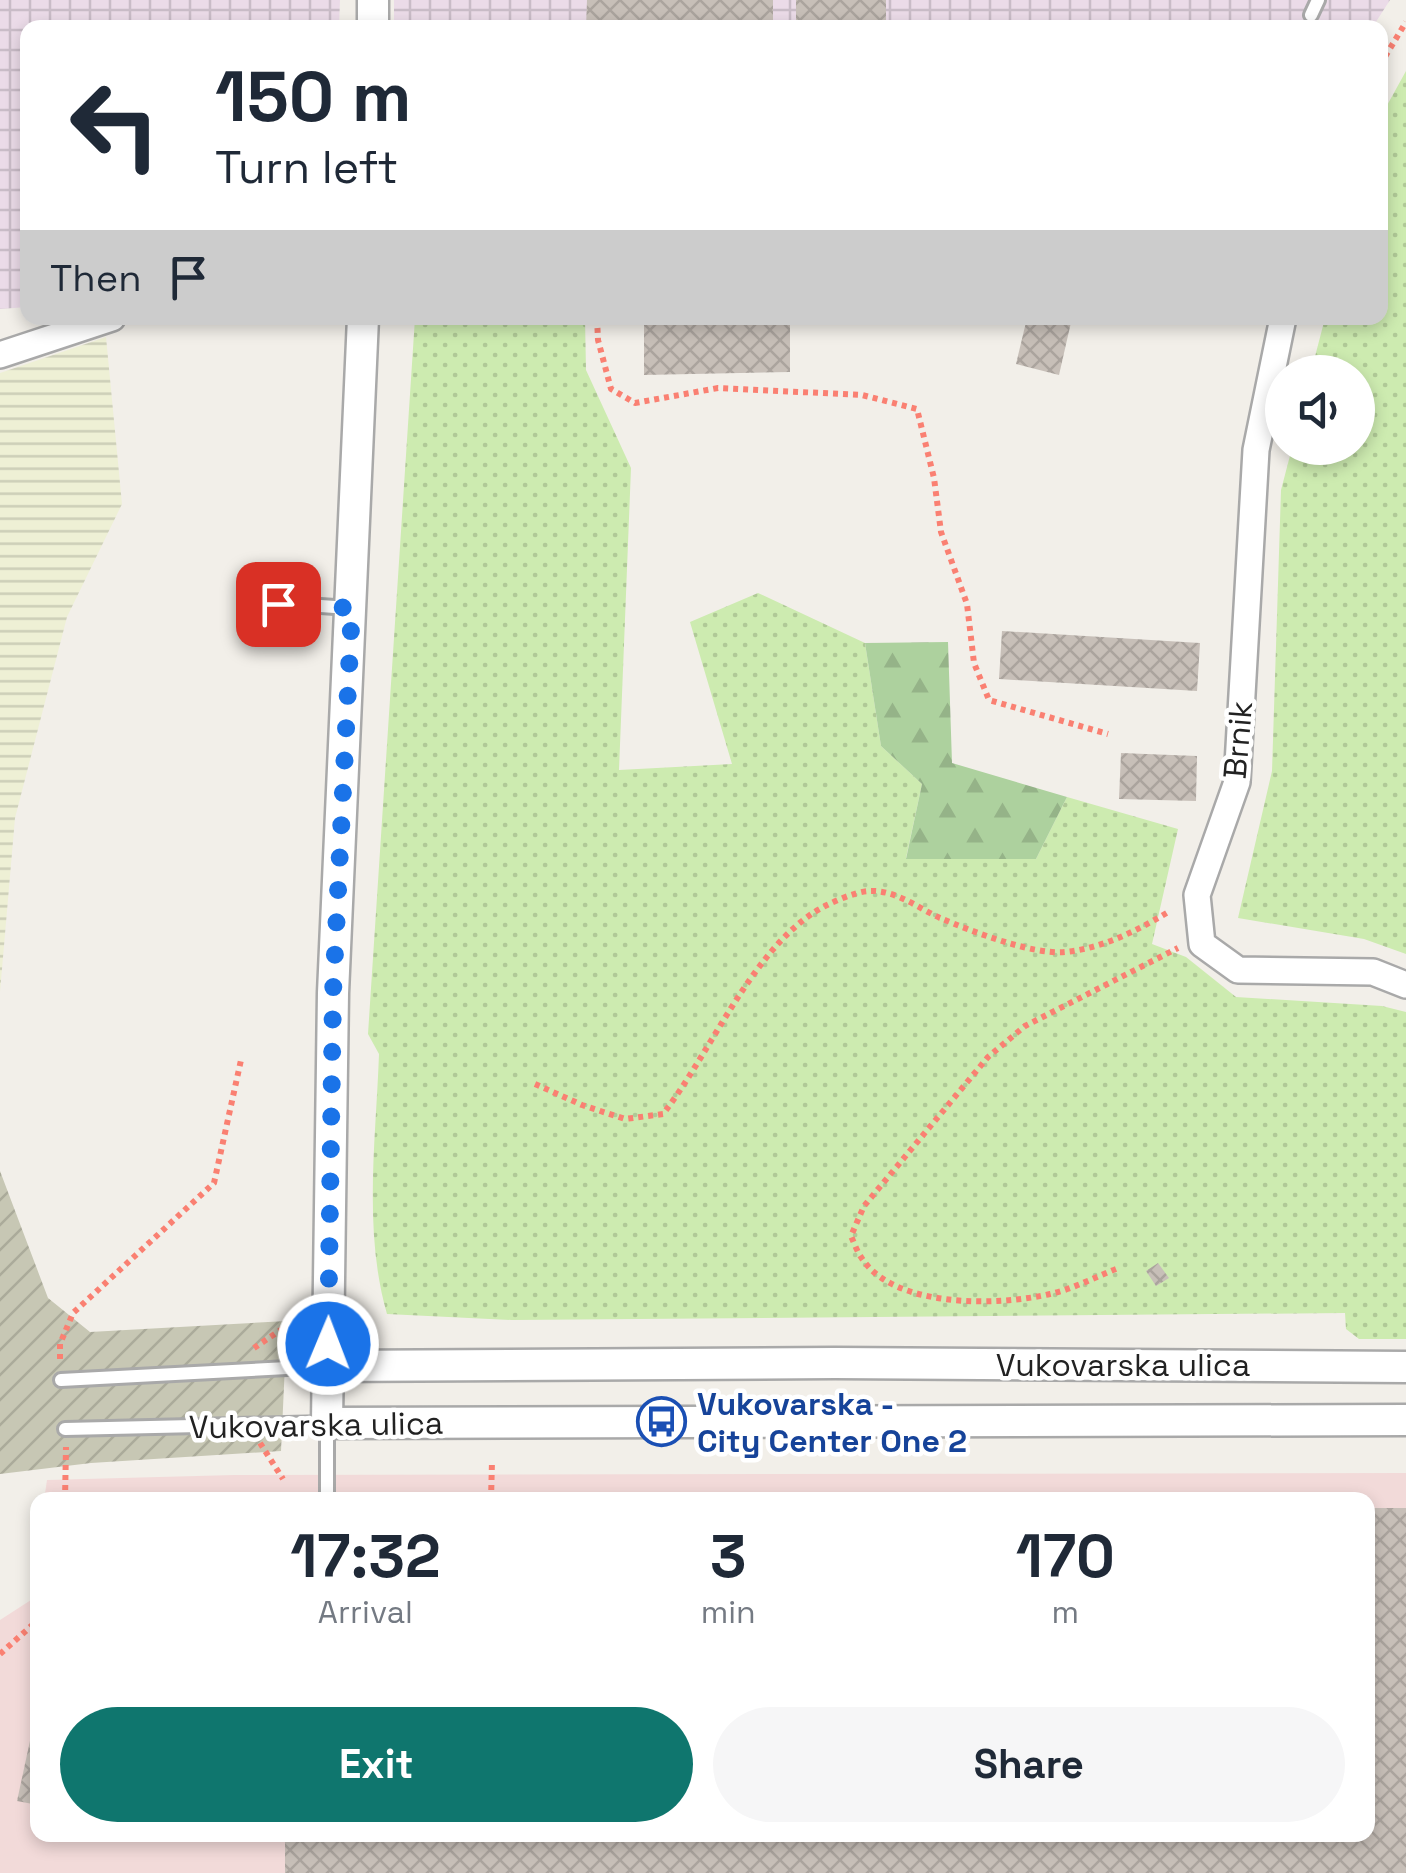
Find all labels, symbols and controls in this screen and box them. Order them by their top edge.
text: 150 m [215,52,412,141]
icon: left [50,60,180,190]
text: Turn left [215,139,398,196]
icon: arrive [161,250,216,305]
text: Then [50,254,141,302]
map controls [1265,355,1375,465]
button: sound [1265,355,1375,465]
pin [236,562,321,647]
icon: arrive [251,577,306,632]
street label: Brnik [1215,699,1261,781]
position arrow [276,1292,380,1396]
street label: Vukovarska ulica [996,1345,1250,1385]
place label: Vukovarska - City Center One 2 [697,1384,967,1461]
bus stop icon: Vukovarska - City Center One 2 [636,1396,688,1448]
street label: Vukovarska ulica [188,1403,444,1447]
text: 17:32 [290,1518,441,1595]
text: 3 [710,1518,746,1595]
text: 170 [1016,1518,1115,1595]
text: Arrival [318,1592,413,1632]
text: min [701,1592,756,1632]
text: m [1052,1592,1079,1632]
button: Exit [60,1707,693,1822]
button: Share [713,1707,1345,1822]

